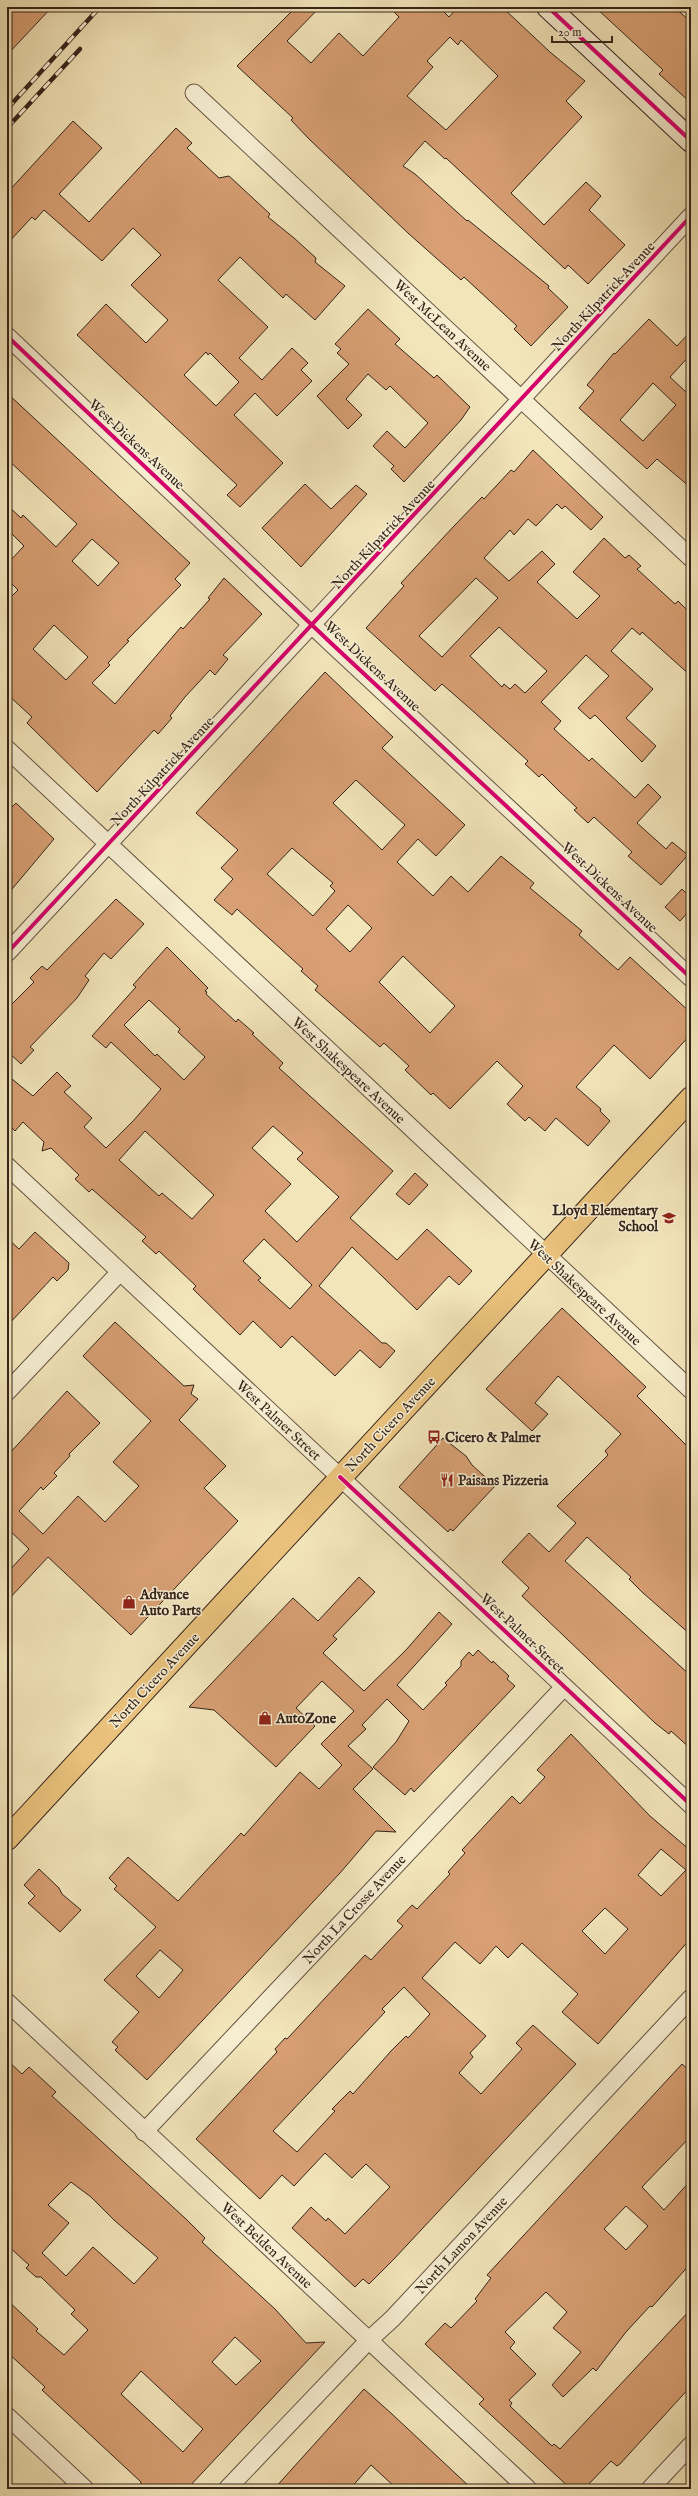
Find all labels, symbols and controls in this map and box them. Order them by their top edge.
scale bar [552,18,612,44]
text: 20 m [558,25,581,40]
street label: North Kilpatrick Avenue [548,237,660,355]
street label: West McLean Avenue [390,276,495,376]
street label: West Dickens Avenue [85,396,189,494]
street label: North Kilpatrick Avenue [328,475,440,593]
street label: West Dickens Avenue [321,618,425,716]
street label: North Kilpatrick Avenue [107,712,219,830]
street label: West Dickens Avenue [558,839,662,937]
street label: West Shakespeare Avenue [288,1013,409,1128]
place label: Lloyd Elementary School [552,1202,659,1236]
school or university icon: Lloyd Elementary School [661,1210,677,1226]
street label: West Shakespeare Avenue [524,1235,645,1350]
street label: North Cicero Avenue [342,1373,440,1476]
street label: West Palmer Street [232,1377,325,1465]
bus stop icon: Cicero & Palmer [426,1429,442,1445]
place label: Cicero & Palmer [445,1429,541,1447]
restaurant icon: Paisans Pizzeria [439,1472,455,1488]
place label: Paisans Pizzeria [458,1472,549,1490]
place label: Advance Auto Parts [139,1586,201,1620]
street label: West Palmer Street [476,1590,569,1678]
shop icon: Advance Auto Parts [121,1594,137,1610]
street label: North Cicero Avenue [106,1629,204,1732]
shop icon: AutoZone [257,1710,273,1726]
place label: AutoZone [275,1710,337,1728]
street label: North La Crosse Avenue [299,1851,411,1968]
street label: North Lamon Avenue [412,2193,512,2298]
street label: West Belden Avenue [217,2199,316,2293]

